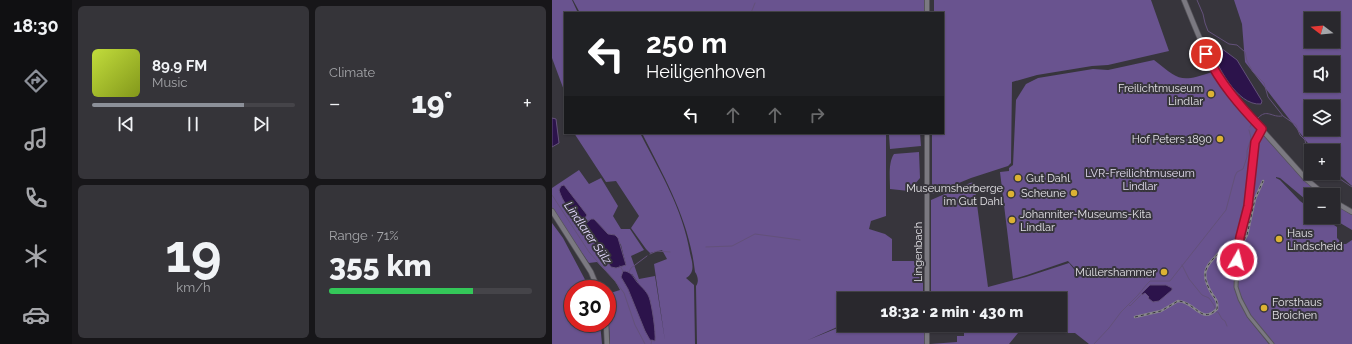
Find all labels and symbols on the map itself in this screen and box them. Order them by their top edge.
north arrow [1304,12,1340,48]
pin [1189,37,1223,71]
place label: Freilichtmuseum Lindlar [1118,82,1203,108]
marker: Freilichtmuseum Lindlar [1206,89,1216,99]
place label: Hof Peters 1890 [1132,133,1212,146]
marker: Hof Peters 1890 [1215,134,1225,144]
park label: LVR-Freilichtmuseum Lindlar [1085,167,1195,193]
place label: Gut Dahl [1026,172,1070,185]
marker: Gut Dahl [1013,173,1023,183]
place label: Museumsherberge im Gut Dahl [906,182,1004,208]
place label: Scheune [1021,187,1067,200]
marker: Scheune [1069,188,1079,198]
marker: Museumsherberge im Gut Dahl [1006,189,1016,199]
water label: Lindlarer Sülz [561,199,615,267]
place label: Johanniter-Museums-Kita Lindlar [1020,208,1151,234]
marker: Johanniter-Museums-Kita Lindlar [1007,215,1017,225]
street label: Lingenbach [912,222,925,282]
place label: Haus Lindscheid [1287,227,1343,253]
marker: Haus Lindscheid [1274,234,1284,244]
position arrow [1216,239,1258,281]
place label: Müllershammer [1075,266,1156,279]
marker: Müllershammer [1159,267,1169,277]
speed limit sign: 30 [564,280,616,332]
place label: Forsthaus Broichen [1272,296,1322,322]
marker: Forsthaus Broichen [1259,303,1269,313]

